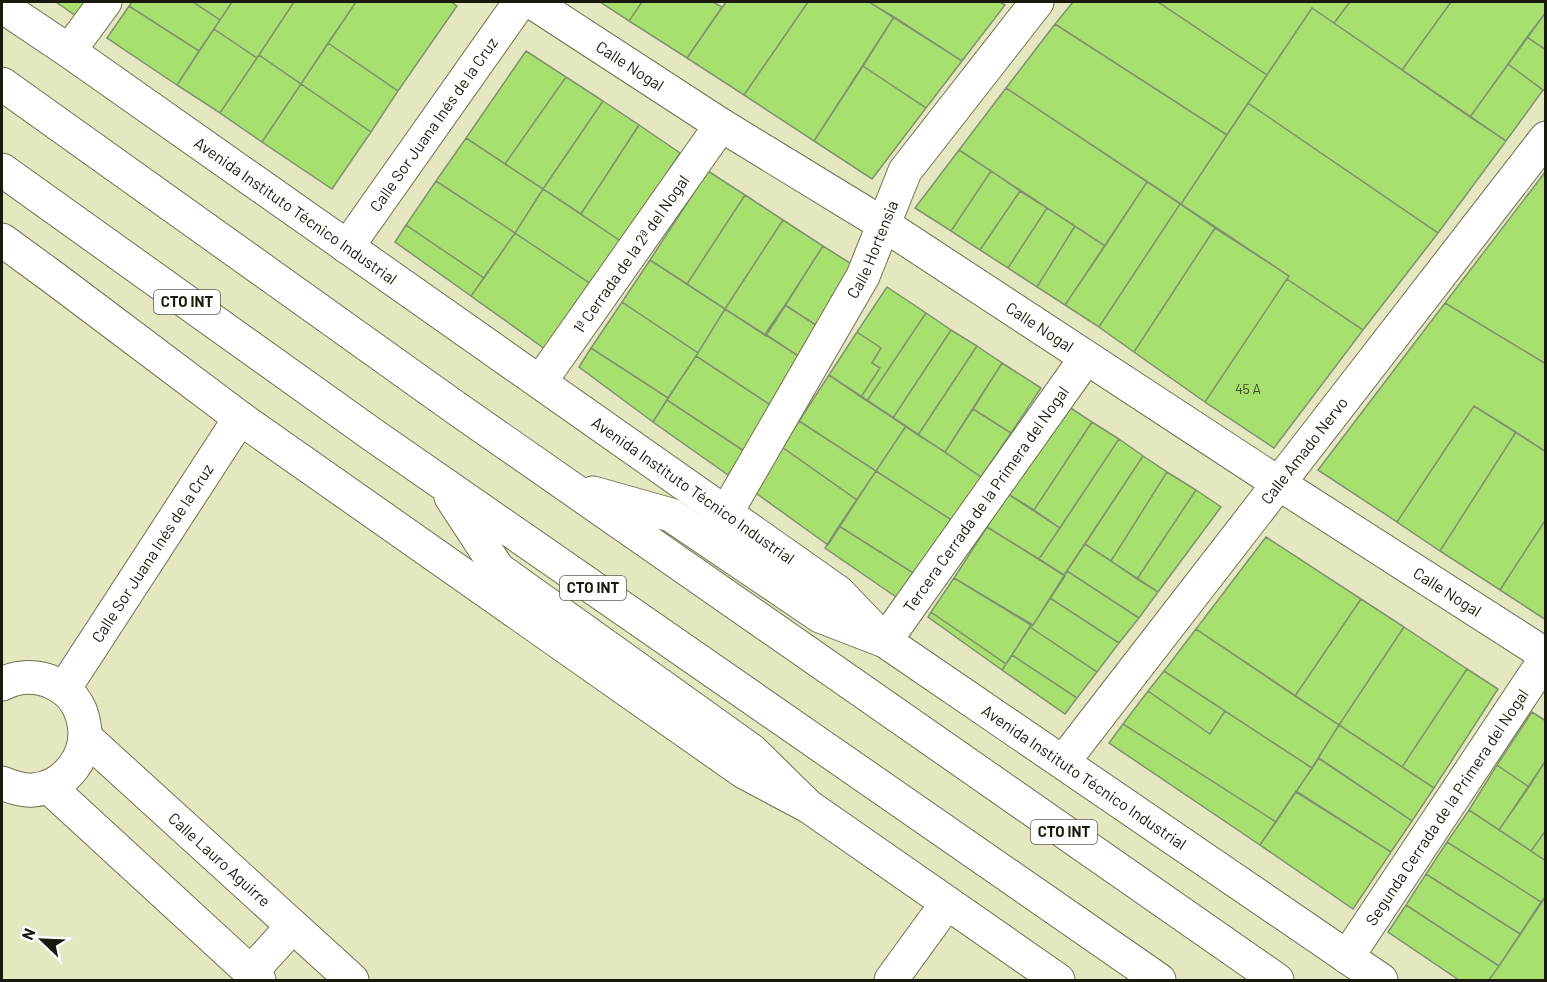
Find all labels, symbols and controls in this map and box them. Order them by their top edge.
street label: Calle Sor Juana Inés de la Cruz [365,33,501,215]
street label: Calle Nogal [593,36,668,94]
street label: Avenida Instituto Técnico Industrial [191,132,401,288]
street label: 1ª Cerrada de la 2ª del Nogal [569,171,692,336]
street label: Calle Hortensia [842,197,901,301]
road number: CTO INT [154,290,220,314]
street label: Calle Nogal [1003,297,1078,356]
house number: 45 A [1235,380,1262,397]
street label: Tercera Cerrada de la Primera del Nogal [899,382,1072,615]
street label: Calle Amado Nervo [1256,393,1351,508]
street label: Avenida Instituto Técnico Industrial [589,412,799,568]
street label: Calle Sor Juana Inés de la Cruz [87,460,217,646]
street label: Calle Nogal [1410,563,1485,620]
road number: CTO INT [560,576,626,600]
street label: Segunda Cerrada de la Primera del Nogal [1361,685,1532,929]
street label: Avenida Instituto Técnico Industrial [979,700,1190,853]
street label: Calle Lauro Aguirre [165,808,275,910]
road number: CTO INT [1031,820,1097,844]
north arrow [12,910,72,970]
text: N [17,925,39,943]

